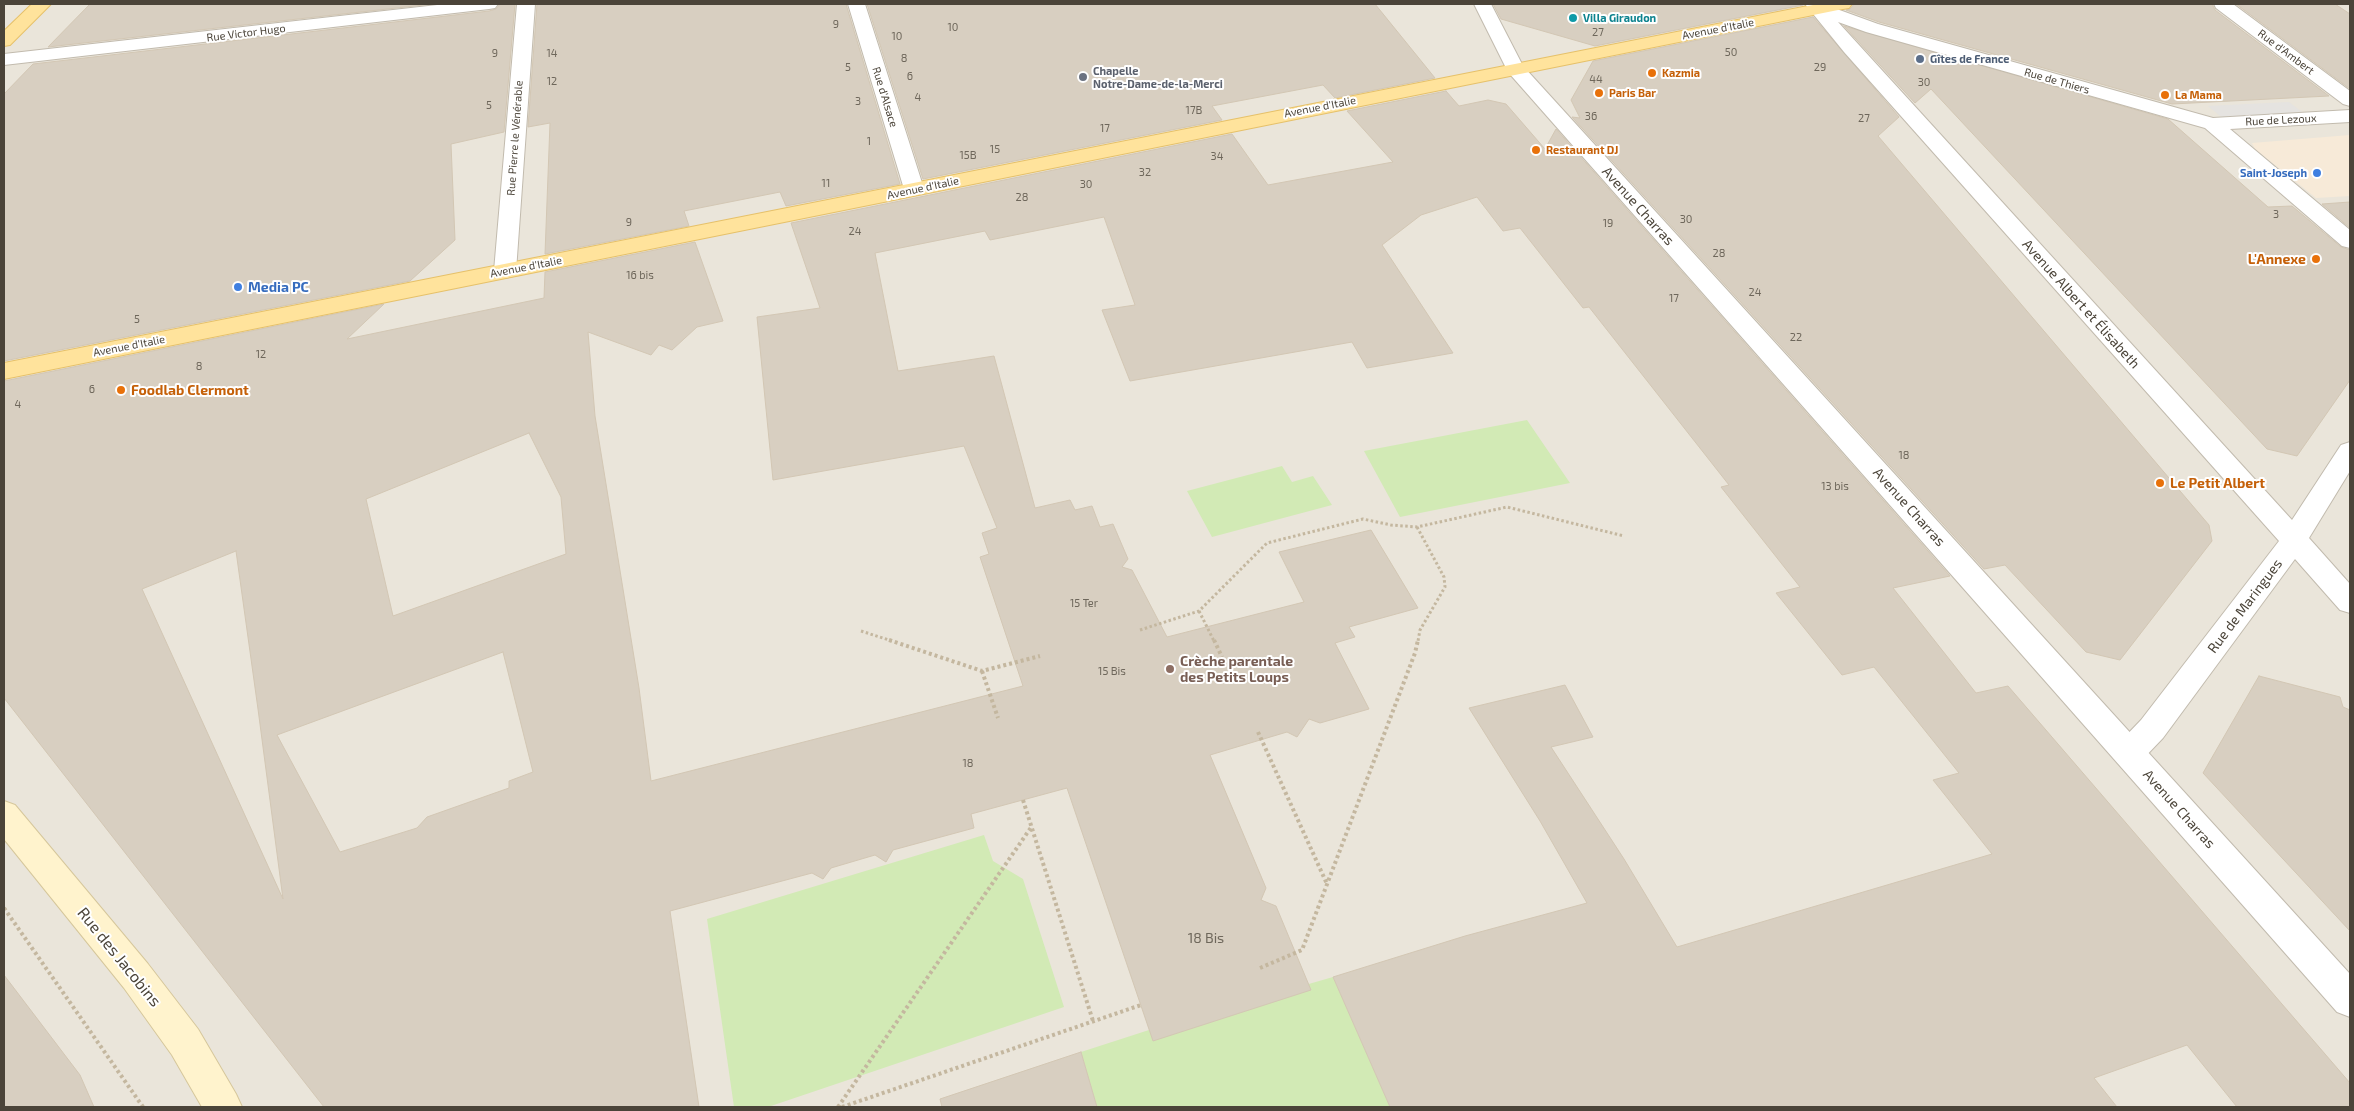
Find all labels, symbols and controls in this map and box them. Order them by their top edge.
place label: Villa Giraudon [1583,11,1656,25]
marker: Villa Giraudon [1567,12,1579,24]
street label: Avenue d'Italie [1681,16,1755,42]
house number: 9 [833,17,839,31]
house number: 10 [947,20,959,34]
street label: Rue Victor Hugo [206,22,286,44]
house number: 27 [1592,25,1604,39]
street label: Rue d'Ambert [2255,27,2317,77]
house number: 10 [891,29,903,43]
house number: 50 [1725,45,1737,59]
house number: 9 [492,46,498,60]
house number: 14 [546,46,558,60]
house number: 8 [901,51,907,65]
place label: Gîtes de France [1930,52,2010,66]
marker: Gîtes de France [1914,53,1926,65]
house number: 5 [845,60,851,74]
house number: 29 [1814,60,1826,74]
place label: Chapelle Notre-Dame-de-la-Merci [1093,64,1223,90]
street label: Rue d'Alsace [870,65,900,129]
street label: Rue de Thiers [2023,65,2091,97]
place label: Kazmia [1662,66,1700,80]
marker: Kazmia [1646,67,1658,79]
house number: 6 [907,69,913,83]
marker: Chapelle Notre-Dame-de-la-Merci [1077,71,1089,83]
house number: 44 [1589,72,1603,86]
house number: 12 [547,74,557,88]
house number: 30 [1918,75,1930,89]
street label: Rue Pierre le Vénérable [504,80,526,196]
place label: Paris Bar [1609,86,1656,100]
marker: Paris Bar [1593,87,1605,99]
place label: La Mama [2175,88,2222,102]
marker: La Mama [2159,89,2171,101]
house number: 4 [915,90,921,104]
house number: 3 [855,94,861,108]
street label: Avenue d'Italie [1283,94,1357,120]
house number: 5 [486,98,492,112]
house number: 17B [1186,103,1202,117]
house number: 36 [1585,109,1597,123]
house number: 27 [1858,111,1870,125]
street label: Rue de Lezoux [2245,112,2317,128]
house number: 17 [1100,121,1110,135]
house number: 1 [867,134,871,148]
house number: 15 [990,142,1000,156]
place label: Restaurant DJ [1546,143,1618,157]
marker: Restaurant DJ [1530,144,1542,156]
house number: 15B [959,148,977,162]
house number: 34 [1211,149,1223,163]
street label: Avenue Charras [1598,163,1678,249]
house number: 32 [1139,165,1151,179]
place label: Saint-Joseph [2240,166,2307,180]
marker: Saint-Joseph [2311,167,2323,179]
street label: Avenue d'Italie [886,174,960,202]
house number: 11 [822,176,830,190]
house number: 30 [1080,177,1092,191]
house number: 28 [1016,190,1028,204]
house number: 3 [2273,207,2279,221]
house number: 30 [1680,212,1692,226]
house number: 9 [626,215,632,229]
house number: 19 [1603,216,1613,230]
house number: 24 [849,224,861,238]
street label: Avenue Albert et Élisabeth [2019,236,2143,372]
house number: 28 [1713,246,1725,260]
place label: L'Annexe [2248,251,2306,267]
marker: L'Annexe [2310,253,2322,265]
street label: Avenue d'Italie [489,254,563,280]
house number: 16 bis [626,268,654,282]
place label: Media PC [248,279,309,295]
marker: Media PC [232,281,244,293]
house number: 24 [1749,285,1761,299]
house number: 17 [1669,291,1679,305]
house number: 5 [134,312,140,326]
house number: 22 [1790,330,1802,344]
street label: Avenue d'Italie [92,333,166,359]
house number: 12 [256,347,266,361]
house number: 8 [196,359,202,373]
house number: 6 [89,382,95,396]
place label: Foodlab Clermont [131,382,249,398]
marker: Foodlab Clermont [115,384,127,396]
house number: 4 [15,397,21,411]
house number: 18 [1898,448,1910,462]
street label: Avenue Charras [1869,464,1949,550]
place label: Le Petit Albert [2170,475,2265,491]
marker: Le Petit Albert [2154,477,2166,489]
house number: 13 bis [1821,479,1849,493]
street label: Rue de Maringues [2204,556,2286,656]
house number: 15 Ter [1070,596,1098,610]
place label: Crèche parentale des Petits Loups [1180,653,1293,686]
marker: Crèche parentale des Petits Loups [1164,663,1176,675]
house number: 15 Bis [1098,664,1126,678]
house number: 18 [962,756,974,770]
street label: Avenue Charras [2139,766,2219,852]
street label: Rue des Jacobins [73,903,165,1011]
house number: 18 Bis [1188,930,1224,946]

